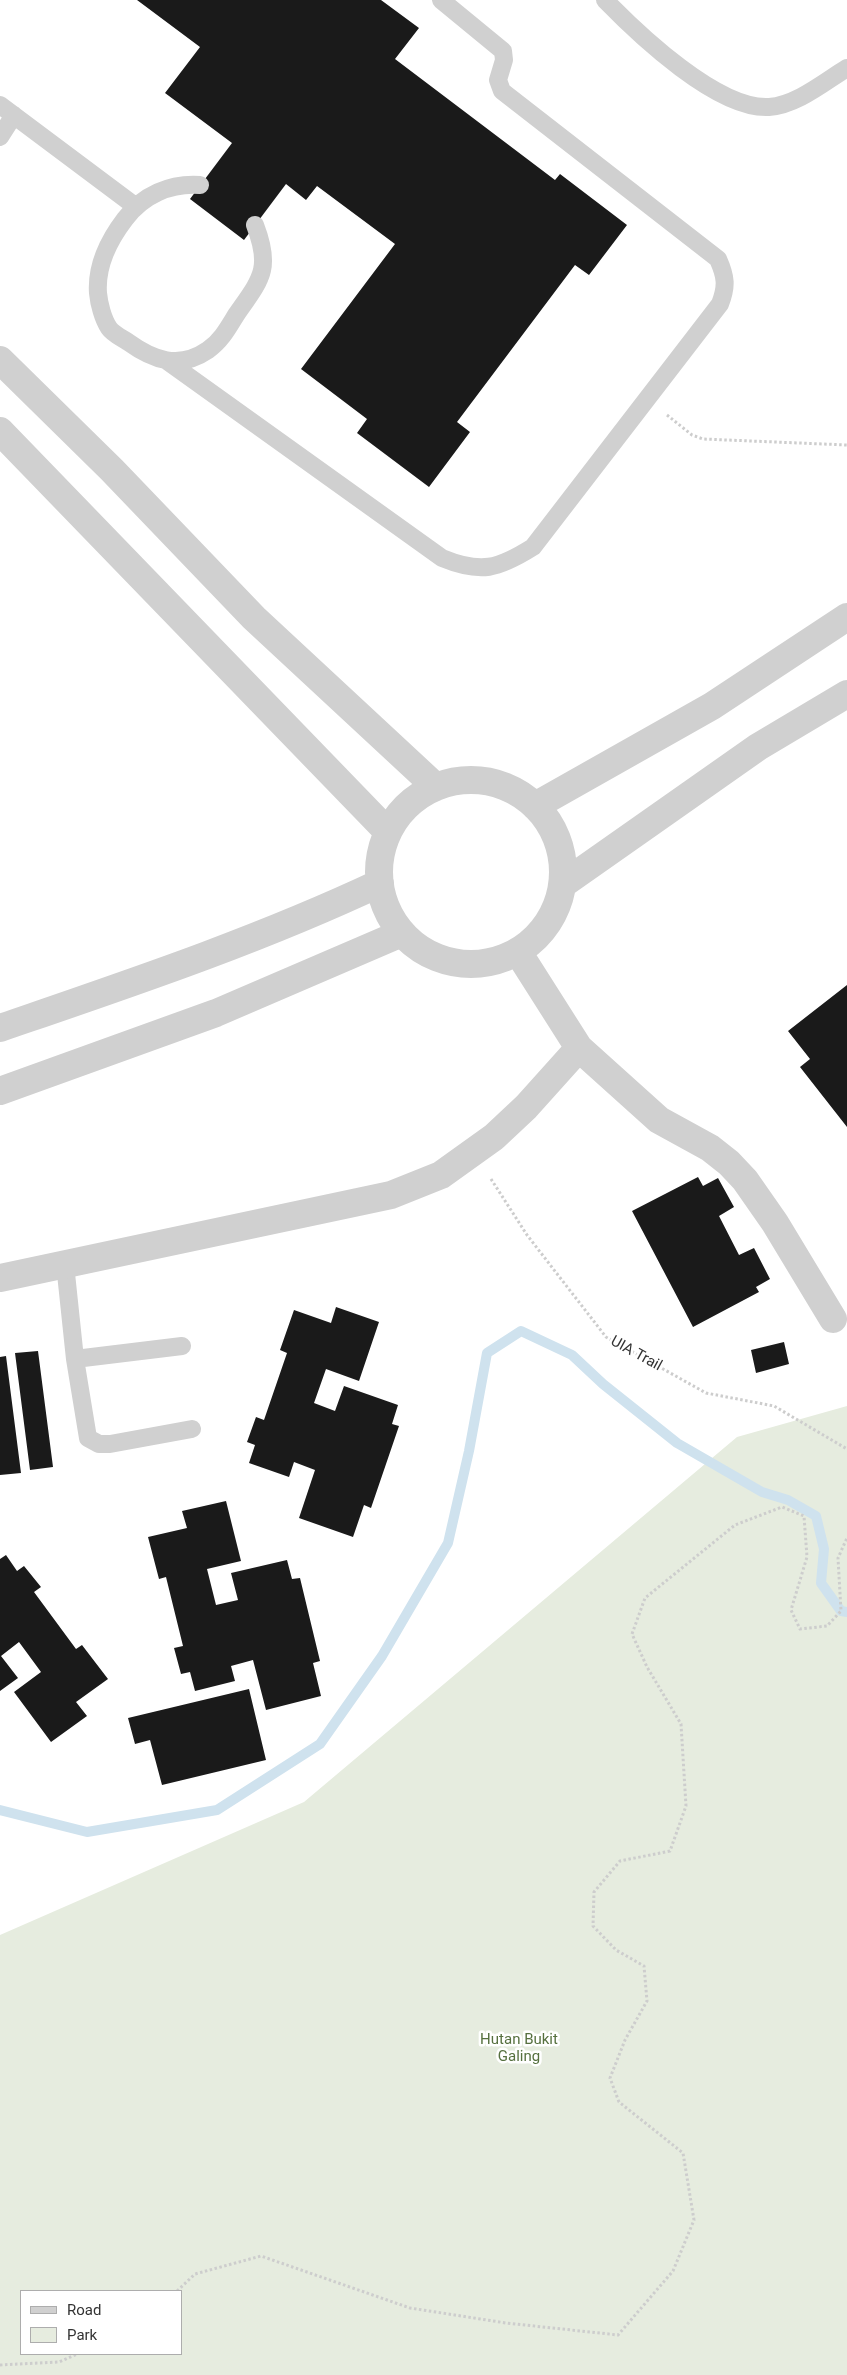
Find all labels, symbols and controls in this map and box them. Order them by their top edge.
street label: UIA Trail [607,1333,665,1375]
park label: Hutan Bukit Galing [480,2031,558,2066]
legend [20,2290,182,2355]
text: Road [67,2301,101,2319]
text: Park [67,2326,97,2344]

